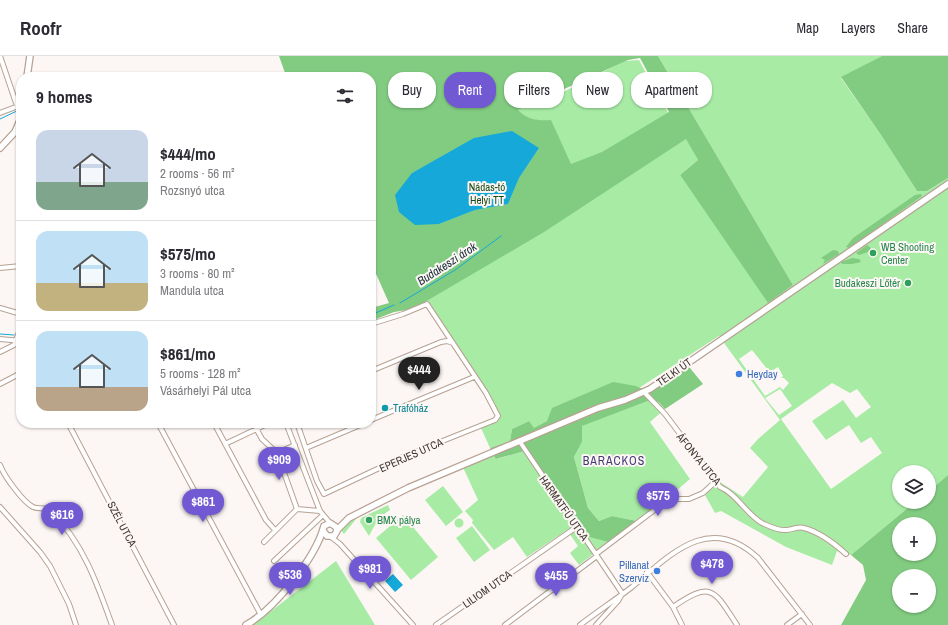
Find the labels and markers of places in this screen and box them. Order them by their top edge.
place label: WB Shooting Center [881,240,934,267]
marker: WB Shooting Center [868,248,878,258]
place label: Budakeszi Lőtér [835,276,900,290]
marker: Budakeszi Lőtér [903,278,913,288]
pin: $444 [395,357,443,391]
place label: Heyday [747,367,778,381]
marker: Heyday [734,369,744,379]
place label: Trafóház [393,401,429,415]
marker: Trafóház [380,403,390,413]
pin: $909 [255,447,303,481]
pin: $575 [634,483,682,517]
pin: $861 [179,489,227,523]
pin: $616 [38,502,86,536]
place label: BMX pálya [377,513,421,527]
marker: BMX pálya [364,515,374,525]
pin: $478 [688,551,736,585]
pin: $981 [346,556,394,590]
place label: Pillanat Szerviz [619,558,649,585]
pin: $536 [266,562,314,596]
pin: $455 [532,563,580,597]
marker: Pillanat Szerviz [652,566,662,576]

